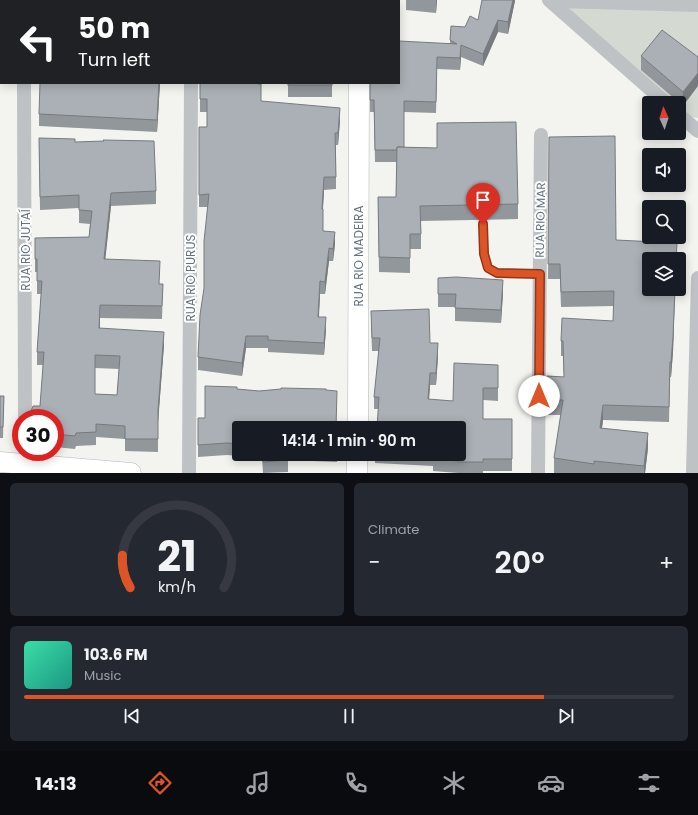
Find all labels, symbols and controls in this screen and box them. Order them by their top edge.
text: 50 m [78,9,150,48]
icon: left [12,16,64,68]
text: Turn left [78,47,150,72]
north arrow [642,96,686,140]
map controls [642,96,686,296]
button: sound [642,148,686,192]
street label: RUA RIO MAR [531,182,549,258]
pin [466,183,500,224]
icon: arrive [472,189,494,211]
button: search [642,200,686,244]
street label: RUA RIO MADEIRA [350,206,367,306]
street label: RUA RIO JUTAÍ [17,209,34,291]
street label: RUA RIO PURUS [182,234,199,322]
button: layers [642,252,686,296]
position arrow [518,375,560,417]
speed limit sign: 30 [12,409,64,461]
text: 14:14 · 1 min · 90 m [282,430,416,451]
text: Climate [368,520,419,539]
text: 21 [157,526,197,585]
text: 20° [495,541,545,584]
text: − [368,547,380,578]
text: + [659,547,674,578]
text: km/h [158,576,196,596]
text: 103.6 FM [84,644,147,665]
text: Music [84,666,121,685]
icon: previous [121,705,143,727]
icon: pause [338,705,360,727]
icon: next [555,705,577,727]
icon: directions [146,769,174,797]
icon: music [244,769,272,797]
icon: phone [342,769,370,797]
icon: climate [440,769,468,797]
icon: car [537,769,565,797]
icon: filters [635,769,663,797]
text: 14:13 [35,771,77,796]

